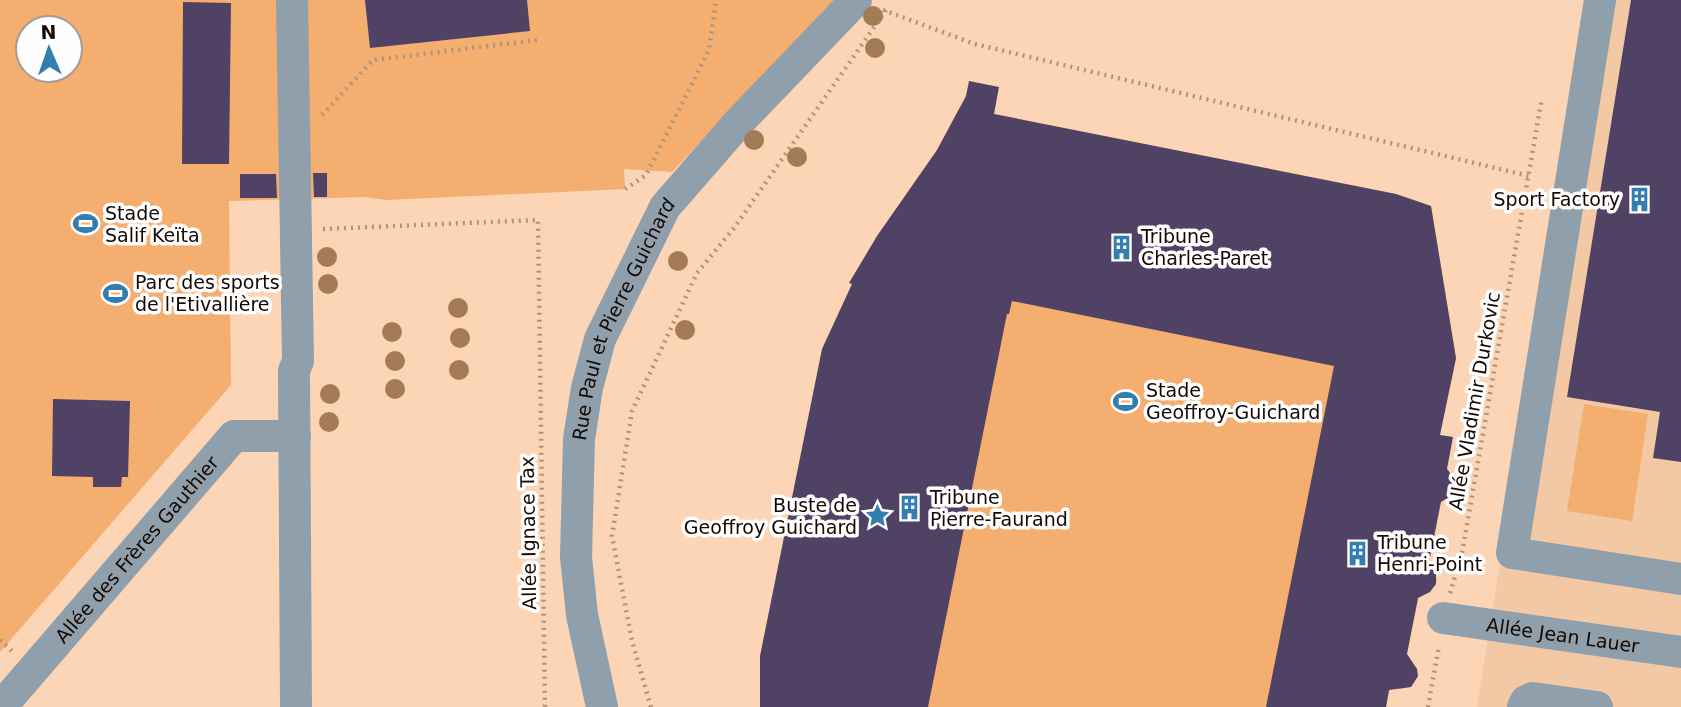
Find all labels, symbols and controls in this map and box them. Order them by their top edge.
north arrow [14,14,84,84]
text: N [40,21,57,43]
building icon: Sport Factory [1626,185,1654,213]
place label: Sport Factory [1494,188,1620,210]
street label: Rue Paul et Pierre Guichard [568,193,679,442]
place label: Stade Salif Keïta [105,202,200,246]
sports icon: Stade Salif Keïta [71,210,99,238]
place label: Tribune Charles-Paret [1140,225,1268,269]
building icon: Tribune Charles-Paret [1107,233,1135,261]
place label: Parc des sports de l'Etivallière [135,271,280,315]
sports icon: Parc des sports de l'Etivallière [101,279,129,307]
street label: Allée Vladimir Durkovic [1444,290,1504,512]
place label: Stade Geoffroy-Guichard [1146,379,1320,423]
sports icon: Stade Geoffroy-Guichard [1112,387,1140,415]
street label: Allée des Frères Gauthier [50,451,223,647]
street label: Allée Ignace Tax [516,456,540,610]
place label: Tribune Pierre-Faurand [929,486,1068,530]
place label: Buste de Geoffroy Guichard [684,494,857,538]
building icon: Tribune Pierre-Faurand [896,494,924,522]
place icon: Buste de Geoffroy Guichard [863,502,891,530]
place label: Tribune Henri-Point [1376,531,1482,575]
building icon: Tribune Henri-Point [1343,539,1371,567]
street label: Allée Jean Lauer [1485,613,1641,657]

